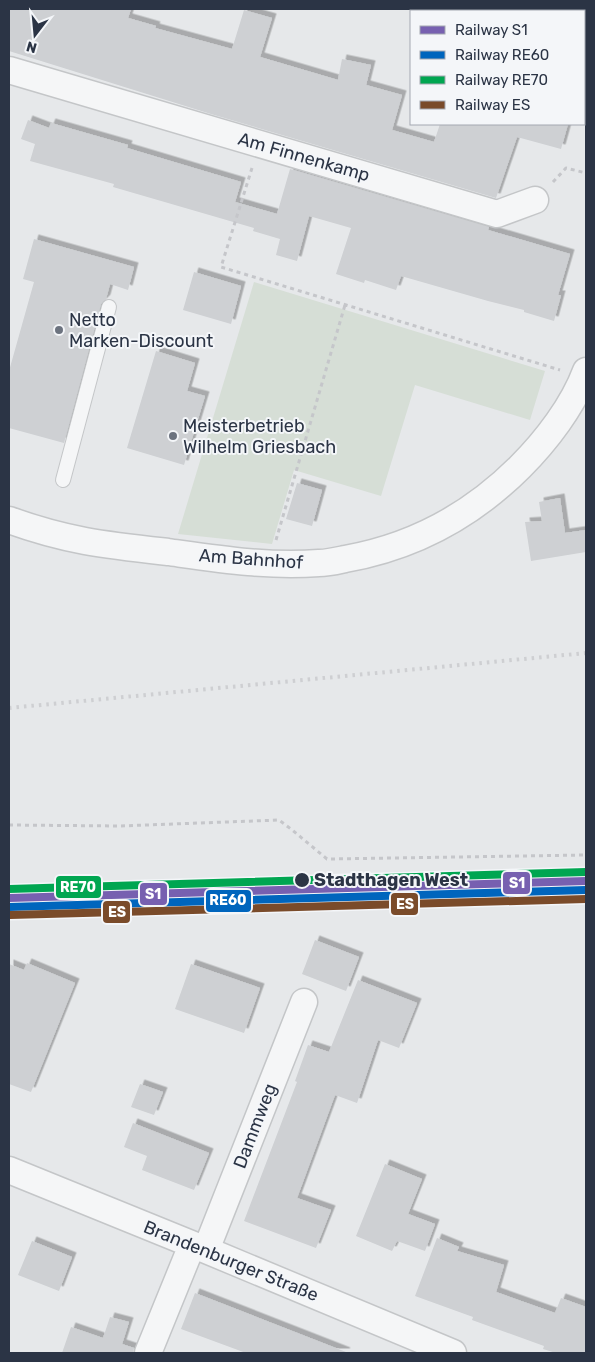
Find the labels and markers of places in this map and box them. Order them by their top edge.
place label: Netto Marken-Discount [69,309,213,352]
marker: Netto Marken-Discount [53,324,65,336]
place label: Meisterbetrieb Wilhelm Griesbach [183,415,336,458]
marker: Meisterbetrieb Wilhelm Griesbach [167,430,179,442]
place label: Stadthagen West [314,869,468,891]
marker: Stadthagen West [293,871,311,889]

